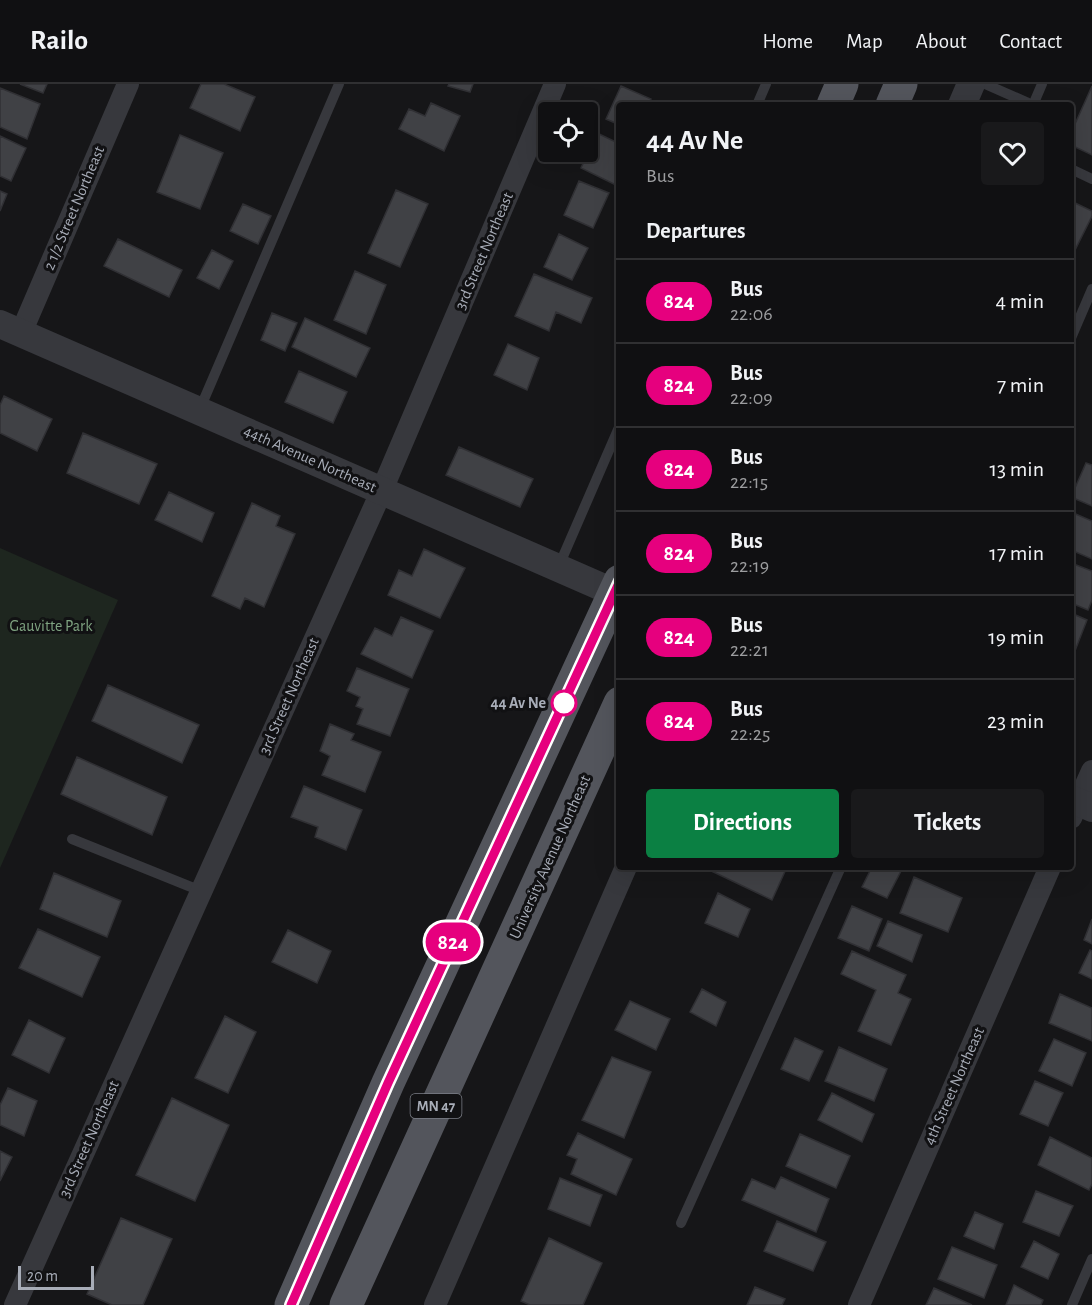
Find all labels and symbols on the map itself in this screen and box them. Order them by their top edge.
street label: 2 1/2 Street Northeast [41,144,107,272]
street label: 3rd Street Northeast [452,190,516,312]
street label: 44th Avenue Northeast [241,423,379,495]
park label: Gauvitte Park [9,618,93,634]
street label: 3rd Street Northeast [256,635,322,757]
marker: 44 Av Ne [551,690,577,716]
place label: 44 Av Ne [490,695,546,711]
street label: University Avenue Northeast [507,773,594,942]
line badge: 824 [418,922,488,962]
street label: 4th Street Northeast [921,1025,987,1147]
street label: 3rd Street Northeast [56,1078,122,1200]
road number: MN 47 [410,1094,462,1118]
scale bar [18,1263,94,1290]

